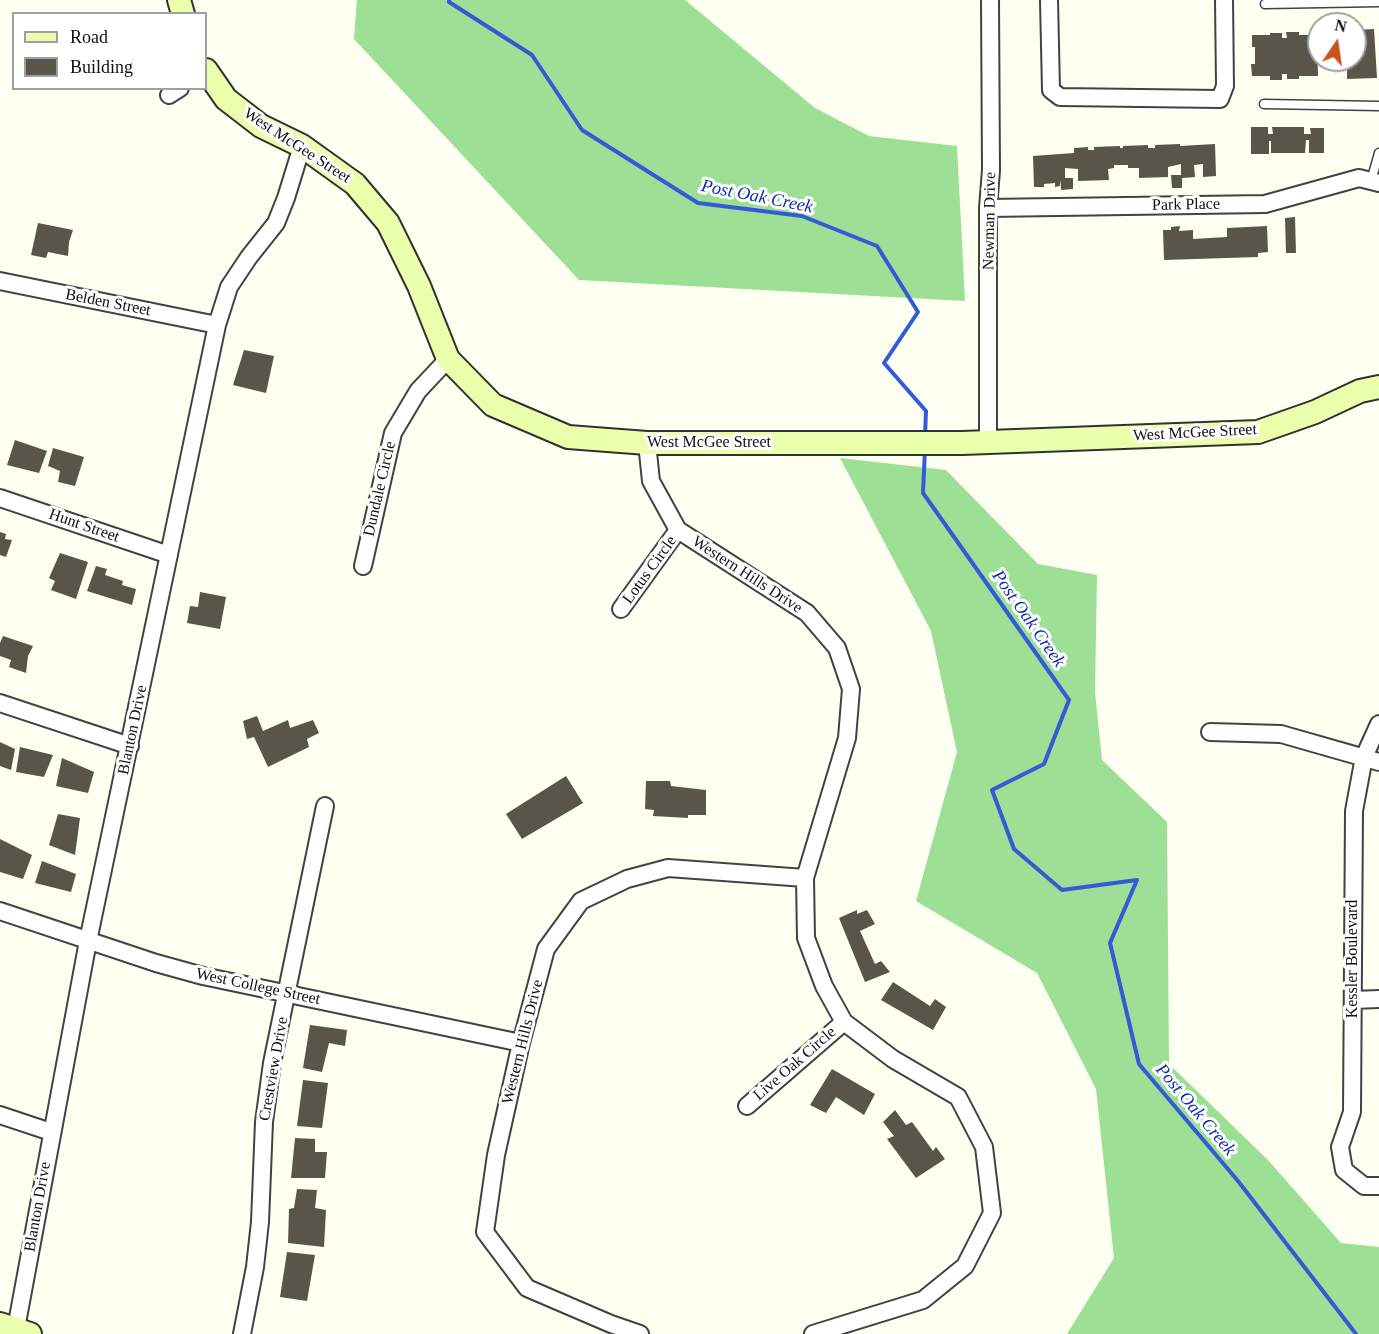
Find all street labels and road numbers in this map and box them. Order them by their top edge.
street label: West McGee Street [240,104,354,188]
street label: Newman Drive [980,172,1000,270]
street label: Park Place [1152,195,1220,215]
street label: Belden Street [64,285,152,321]
street label: West McGee Street [1133,420,1257,446]
street label: West McGee Street [647,433,771,453]
street label: Dundale Circle [360,439,400,539]
street label: Hunt Street [46,505,122,547]
street label: Lotus Circle [619,532,681,608]
street label: Western Hills Drive [688,532,806,618]
street label: Blanton Drive [114,683,152,777]
street label: Kessler Boulevard [1343,900,1363,1018]
street label: West College Street [194,964,322,1010]
street label: Western Hills Drive [498,978,548,1106]
street label: Crestview Drive [255,1015,293,1123]
street label: Live Oak Circle [750,1023,840,1105]
street label: Blanton Drive [21,1160,55,1254]

